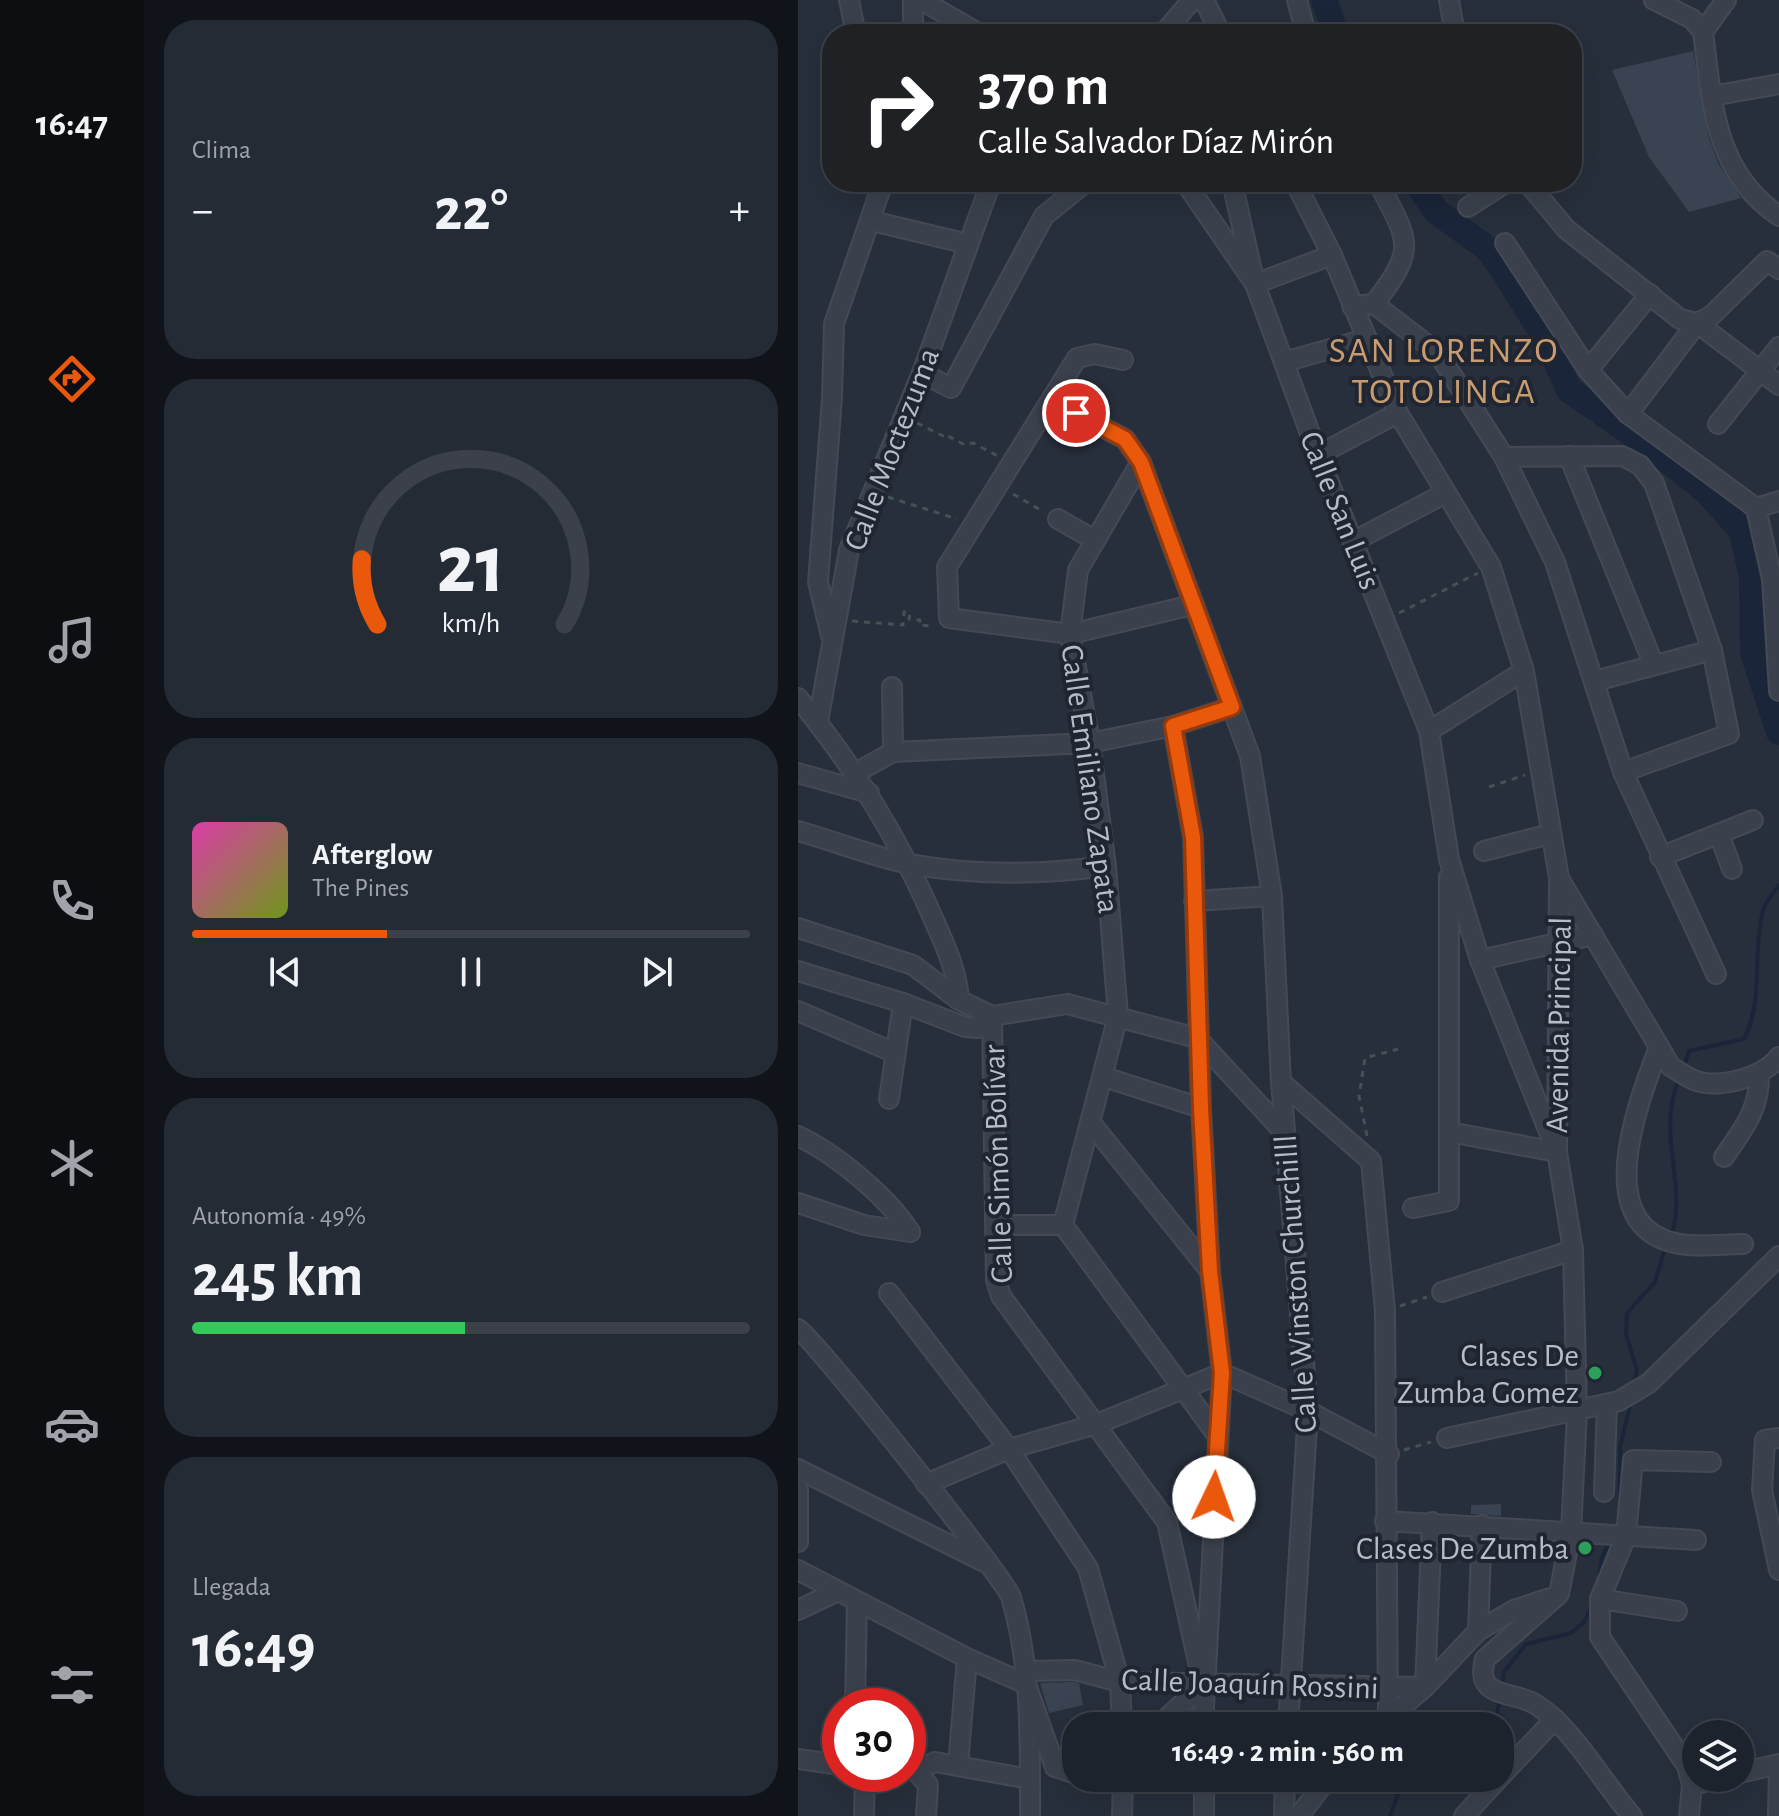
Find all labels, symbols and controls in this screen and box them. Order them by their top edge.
icon: right [846,56,950,160]
text: 370 m [978,59,1109,115]
text: 16:47 [36,106,108,142]
text: Calle Salvador Díaz Mirón [978,124,1334,160]
text: Clima [192,137,251,163]
text: 22° [434,181,508,241]
text: − [192,189,213,233]
text: + [729,189,750,233]
district label: SAN LORENZO TOTOLINGA [1329,333,1559,410]
street label: Calle Moctezuma [839,344,945,555]
icon: directions [44,351,100,407]
pin [1042,379,1110,447]
icon: arrive [1054,391,1098,435]
street label: Calle San Luis [1294,427,1386,594]
text: 21 [436,523,506,607]
text: km/h [442,609,500,638]
icon: music [44,612,100,668]
street label: Calle Emiliano Zapata [1055,643,1125,916]
text: Afterglow [312,840,433,870]
icon: phone [44,873,100,929]
text: The Pines [312,875,409,901]
street label: Avenida Principal [1541,917,1577,1134]
icon: previous [263,950,307,994]
icon: pause [449,950,493,994]
icon: next [635,950,679,994]
street label: Calle Simón Bolívar [978,1043,1018,1284]
street label: Calle Winston Churchilll [1270,1134,1322,1434]
icon: climate [44,1135,100,1191]
text: Autonomía · 49% [192,1203,366,1229]
text: 245 km [192,1247,364,1307]
place label: Clases De Zumba Gomez [1397,1340,1579,1409]
marker: Clases De Zumba Gomez [1586,1364,1604,1382]
icon: car [44,1396,100,1452]
position arrow [1172,1455,1256,1539]
place label: Clases De Zumba [1356,1533,1569,1565]
marker: Clases De Zumba [1576,1539,1594,1557]
text: Llegada [192,1574,271,1600]
text: 16:49 [192,1618,315,1678]
icon: filters [44,1657,100,1713]
street label: Calle Joaquín Rossini [1121,1664,1379,1704]
speed limit sign: 30 [822,1688,926,1792]
map controls [1682,1720,1754,1792]
button: layers [1682,1720,1754,1792]
text: 16:49 · 2 min · 560 m [1172,1737,1404,1767]

